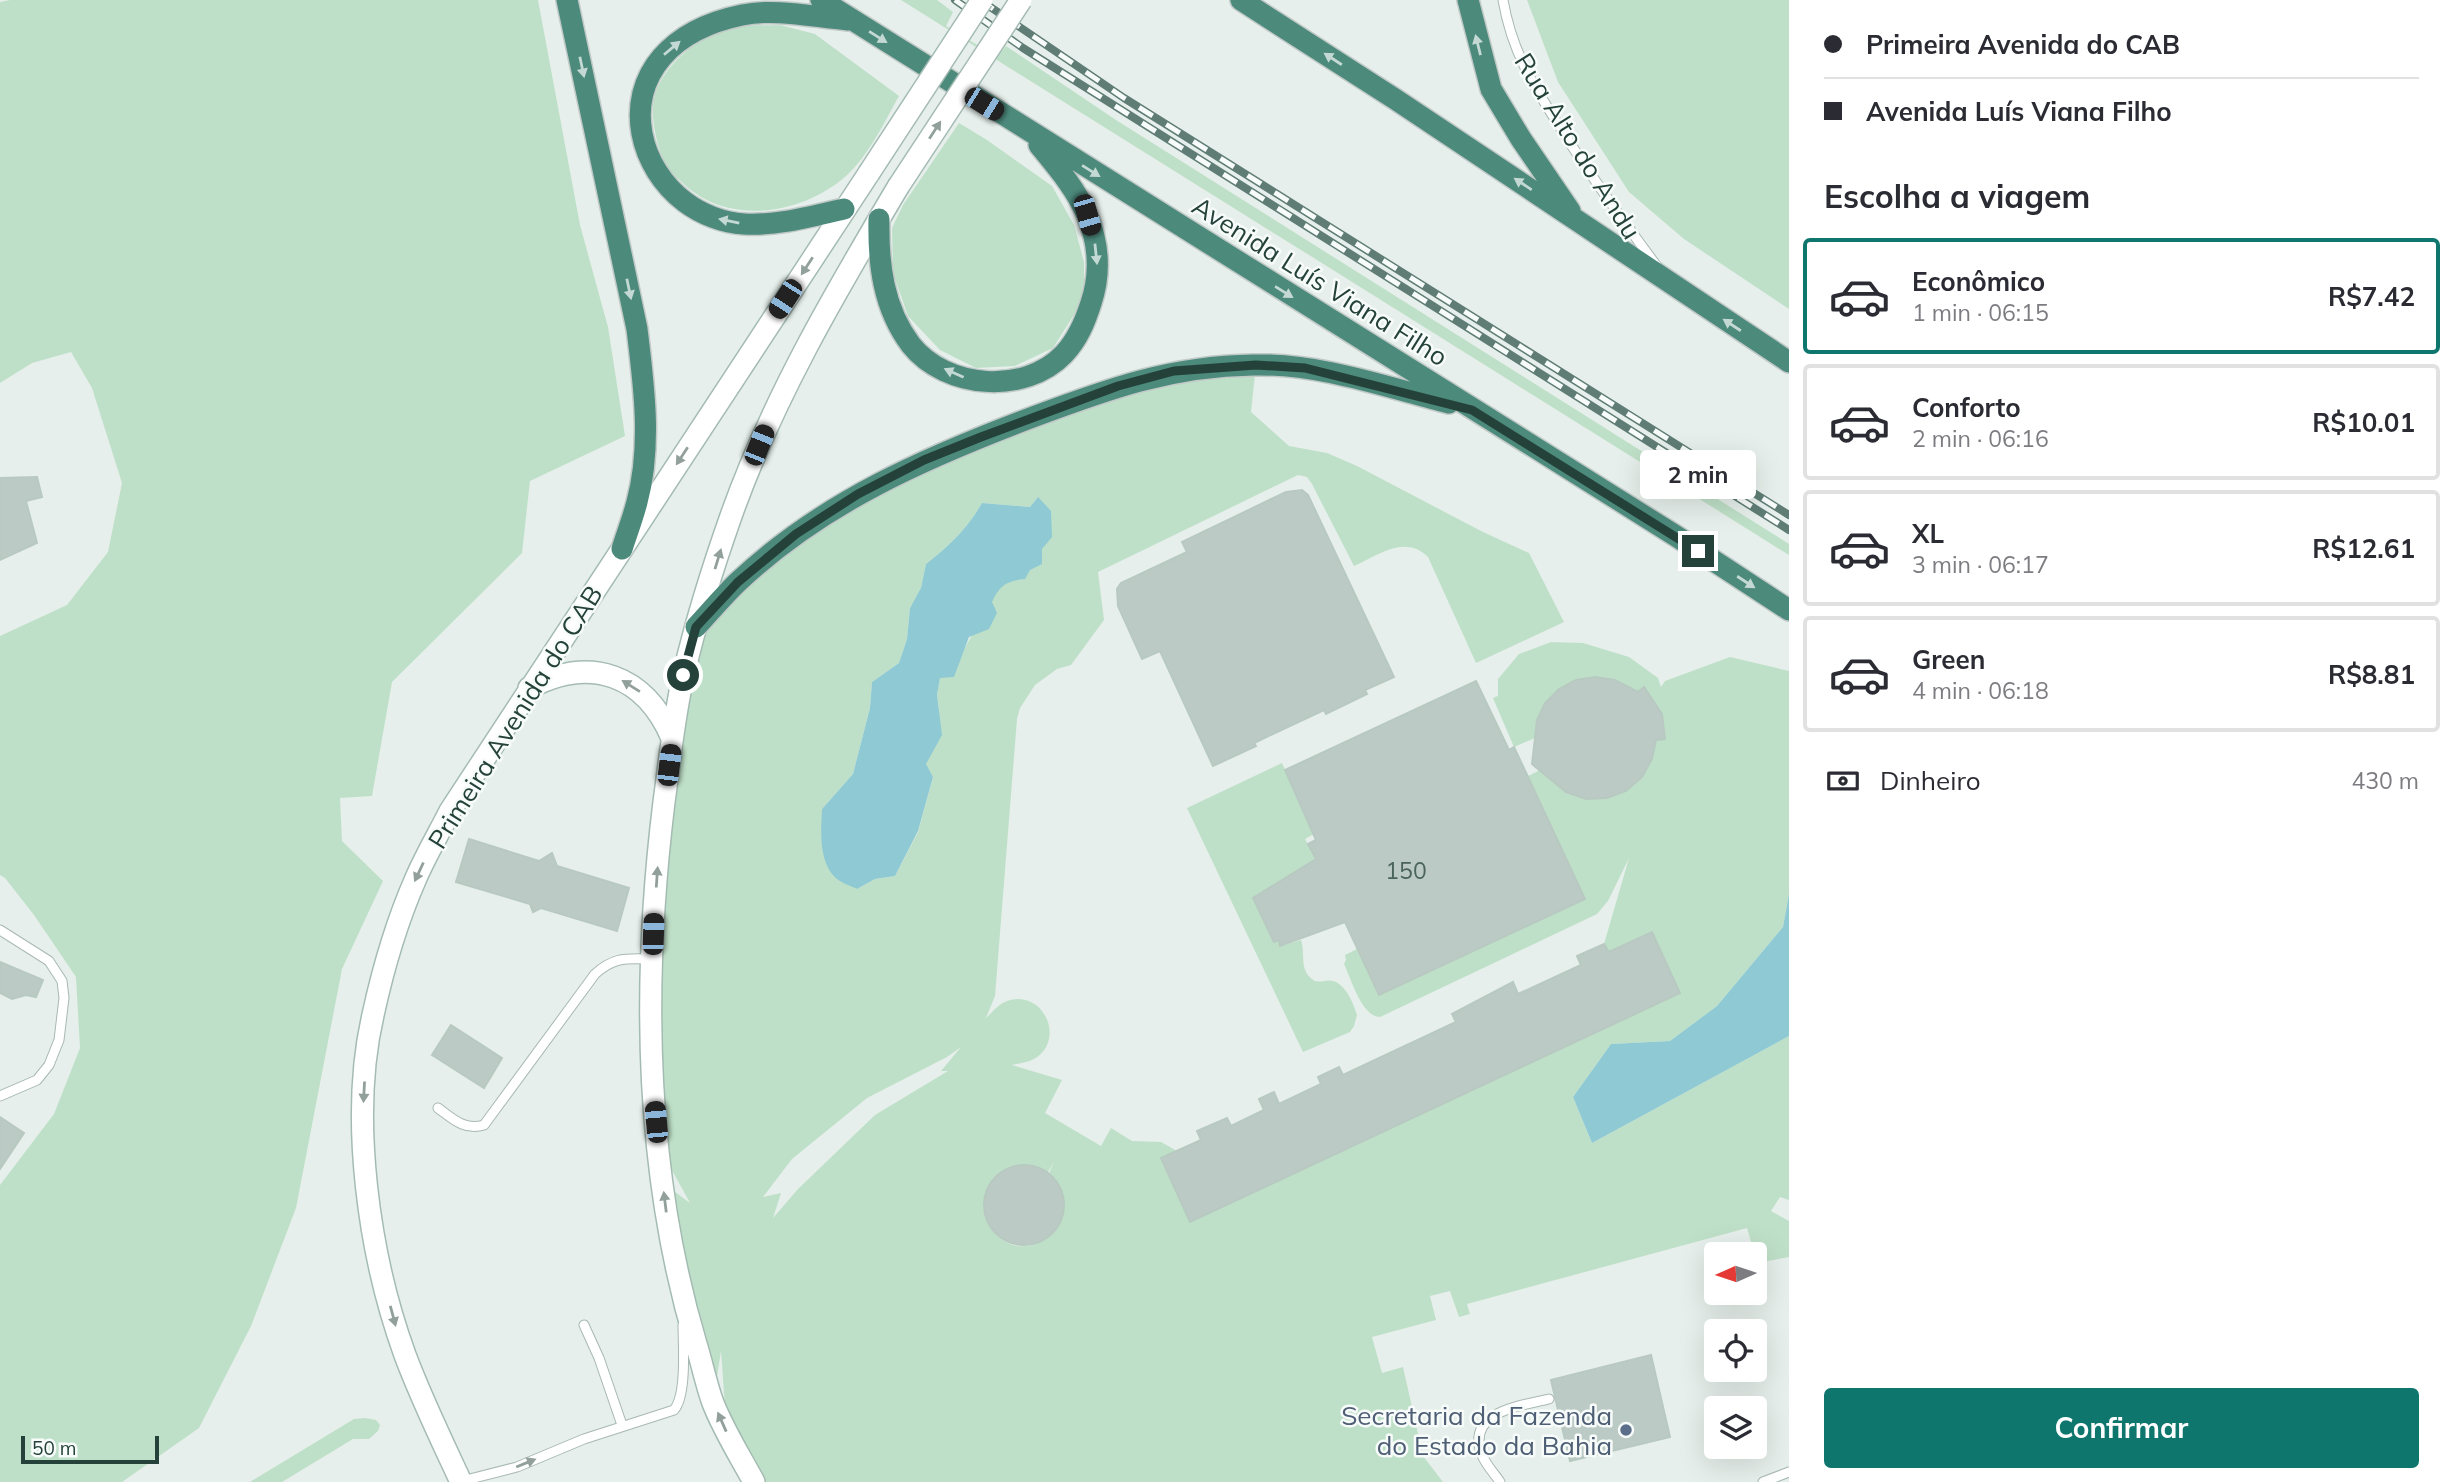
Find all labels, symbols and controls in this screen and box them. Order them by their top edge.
text: Primeira Avenida do CAB [1866,28,2180,61]
one-way arrow [868,31,888,44]
one-way arrow [1472,34,1483,56]
one-way arrow [663,40,681,56]
street label: Rua Alto do Andu [1507,47,1649,245]
one-way arrow [1323,53,1342,66]
one-way arrow [576,56,587,78]
car [961,84,1008,124]
text: Avenida Luís Viana Filho [1866,95,2172,128]
one-way arrow [929,121,942,140]
one-way arrow [1082,165,1101,178]
text: Escolha a viagem [1824,176,2090,216]
one-way arrow [1514,177,1532,191]
street label: Avenida Luís Viana Filho [1186,189,1454,373]
car [1072,192,1103,238]
one-way arrow [718,216,740,227]
one-way arrow [1091,243,1102,265]
one-way arrow [800,256,813,276]
icon: car [1828,265,1891,328]
text: Econômico [1912,265,2045,298]
car [765,276,806,322]
one-way arrow [623,278,634,300]
text: R$7.42 [2328,280,2415,313]
one-way arrow [1275,285,1294,298]
text: 1 min · 06:15 [1912,298,2049,327]
one-way arrow [1722,318,1742,331]
one-way arrow [943,367,964,378]
icon: car [1828,391,1891,454]
text: Conforto [1912,391,2021,424]
text: R$10.01 [2312,406,2415,439]
car [742,422,777,468]
text: 2 min · 06:16 [1912,424,2049,453]
one-way arrow [676,447,689,466]
callout: 2 min [1640,449,1756,498]
text: 2 min [1668,460,1728,489]
icon: car [1828,517,1891,580]
text: XL [1912,517,1944,550]
text: R$12.61 [2312,532,2415,565]
route end [1682,535,1714,567]
one-way arrow [713,548,723,569]
text: 3 min · 06:17 [1912,550,2049,579]
one-way arrow [1737,576,1756,589]
street label: Primeira Avenida do CAB [420,579,610,855]
icon: car [1828,643,1891,706]
text: Green [1912,643,1985,676]
text: R$8.81 [2328,658,2415,691]
route start [667,659,699,691]
text: 4 min · 06:18 [1912,676,2049,705]
one-way arrow [621,680,641,693]
car [657,743,682,787]
icon: cash [1824,762,1862,800]
text: Dinheiro [1880,764,1981,797]
text: 430 m [2351,766,2419,795]
house number: 150 [1385,856,1427,885]
one-way arrow [413,862,424,883]
one-way arrow [651,866,662,888]
car [642,913,665,955]
one-way arrow [358,1081,369,1103]
car [644,1100,669,1144]
one-way arrow [659,1191,670,1213]
north arrow [1704,1242,1768,1306]
map controls [1704,1242,1767,1459]
one-way arrow [388,1305,399,1327]
button: locate [1704,1319,1767,1382]
button: Confirmar [1824,1388,2419,1468]
button: layers [1704,1396,1767,1459]
place label: Secretaria da Fazenda do Estado da Bahia [1341,1399,1612,1462]
one-way arrow [716,1412,728,1432]
marker: Secretaria da Fazenda do Estado da Bahia [1618,1422,1634,1438]
scale bar [21,1433,159,1465]
text: 50 m [32,1436,76,1460]
one-way arrow [516,1457,537,1468]

